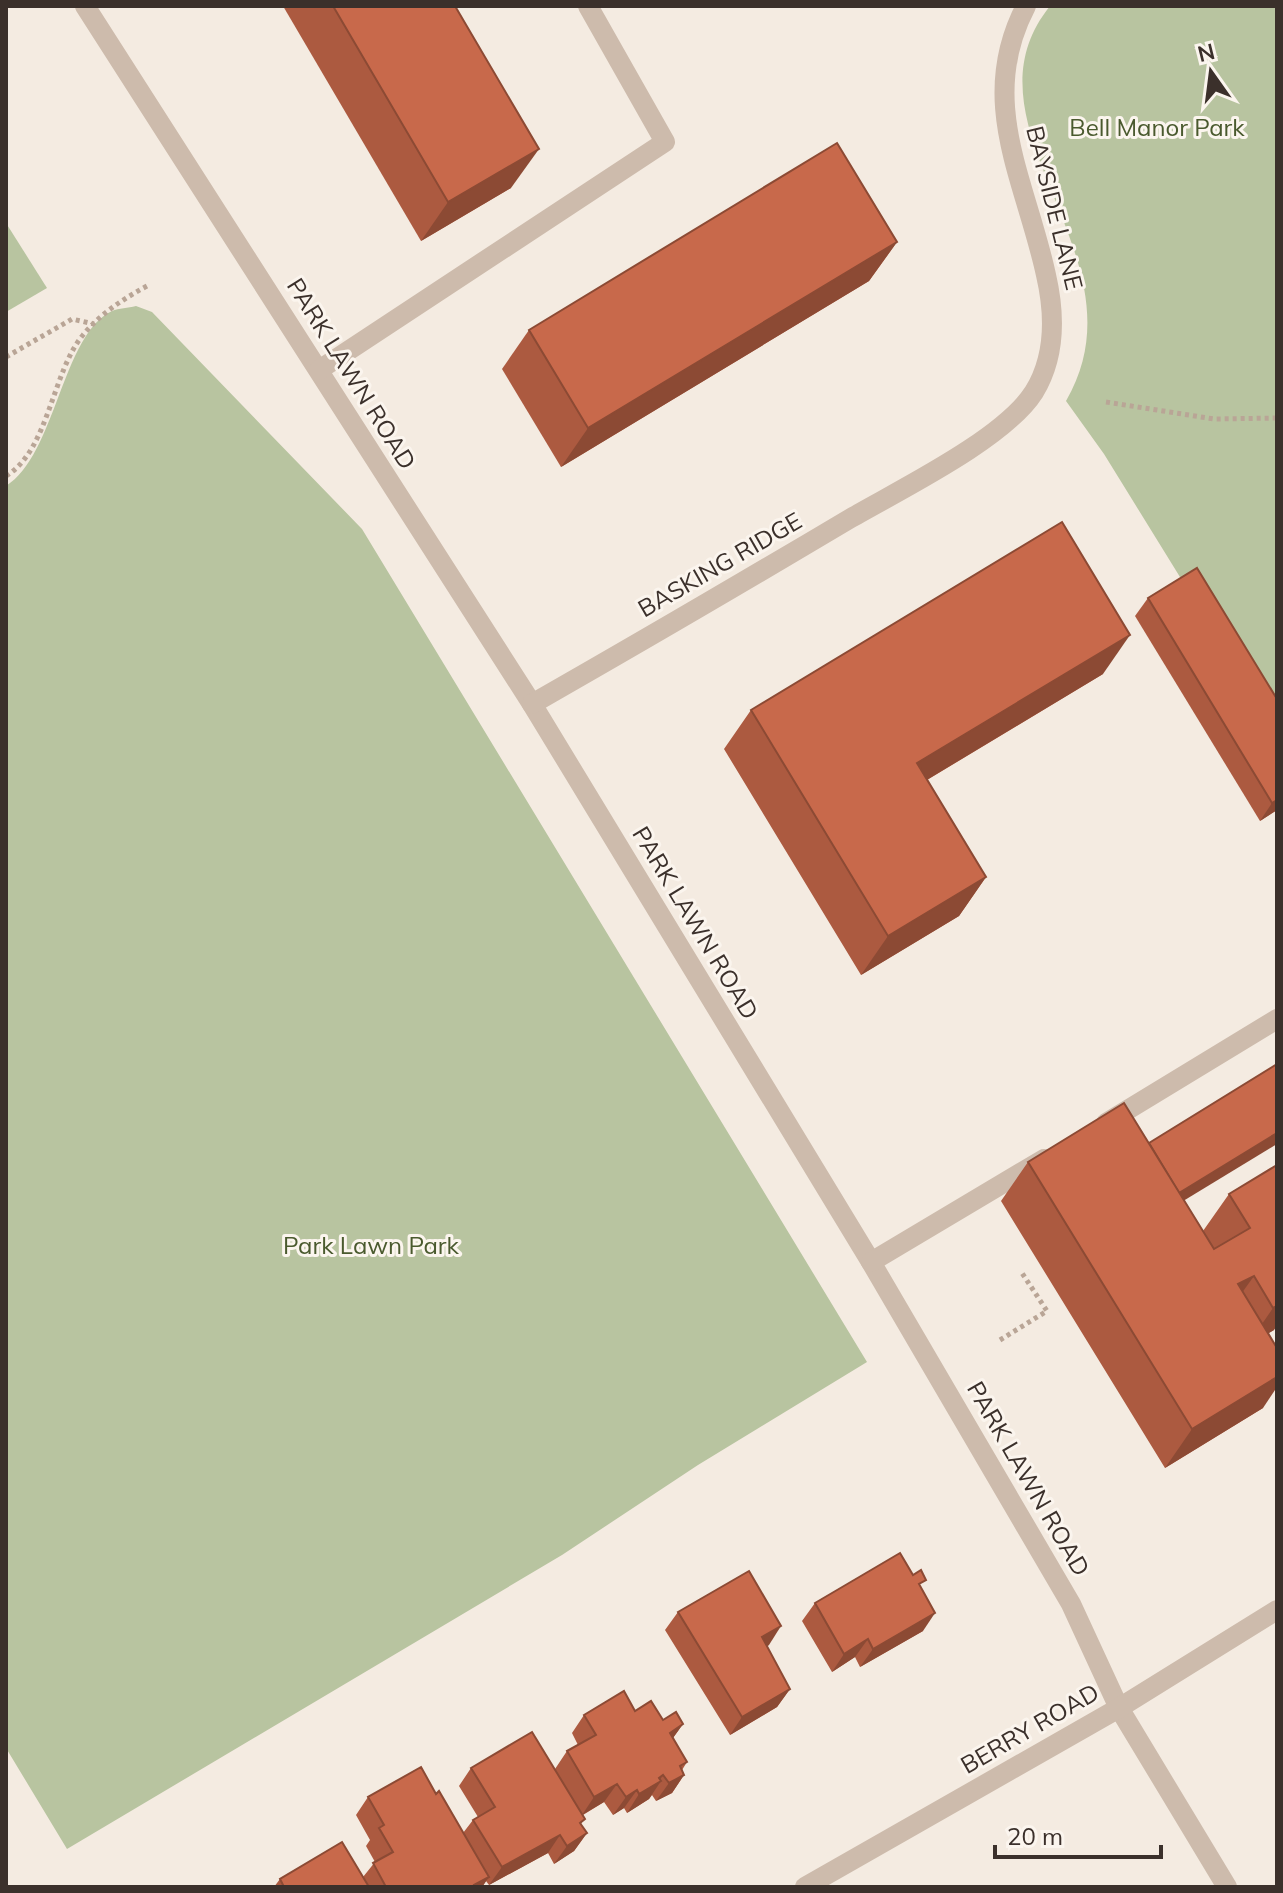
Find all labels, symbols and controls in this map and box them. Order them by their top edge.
north arrow [1171,32,1251,112]
text: N [1195,37,1218,68]
park label: Bell Manor Park [1069,112,1245,142]
street label: BAYSIDE LANE [1020,123,1090,293]
street label: PARK LAWN ROAD [281,272,423,475]
street label: BASKING RIDGE [632,505,807,623]
street label: PARK LAWN ROAD [626,821,765,1024]
park label: Park Lawn Park [283,1230,460,1260]
street label: PARK LAWN ROAD [961,1376,1097,1581]
street label: BERRY ROAD [955,1676,1104,1780]
scale bar [995,1809,1161,1859]
text: 20 m [1007,1821,1063,1851]

